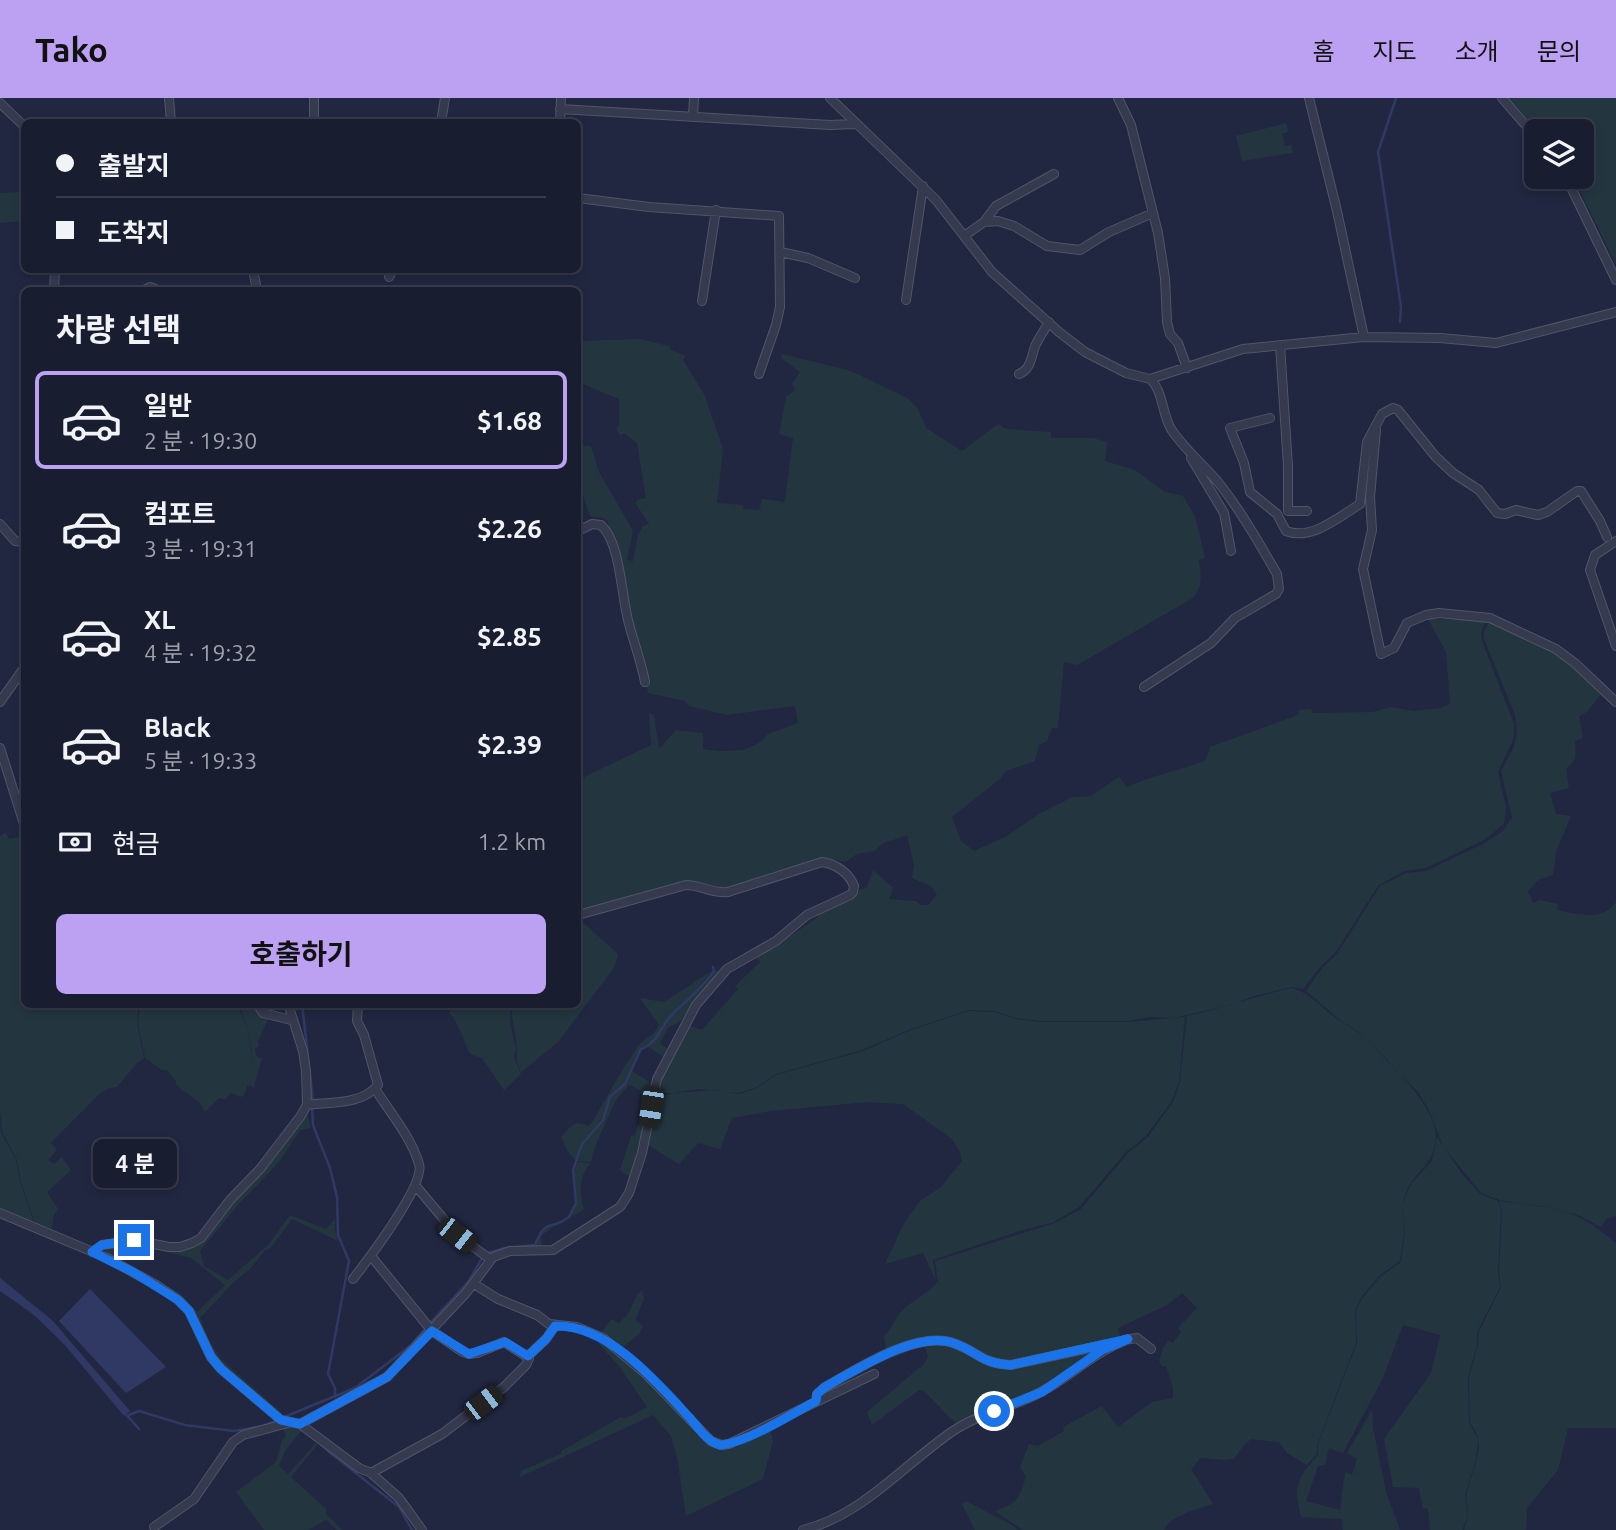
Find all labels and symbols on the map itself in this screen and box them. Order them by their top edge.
car [638,1085,665,1129]
callout: 4 분 [92,1138,176,1188]
car [434,1214,481,1256]
route end [118,1224,150,1256]
car [460,1382,507,1424]
route start [978,1395,1010,1427]

